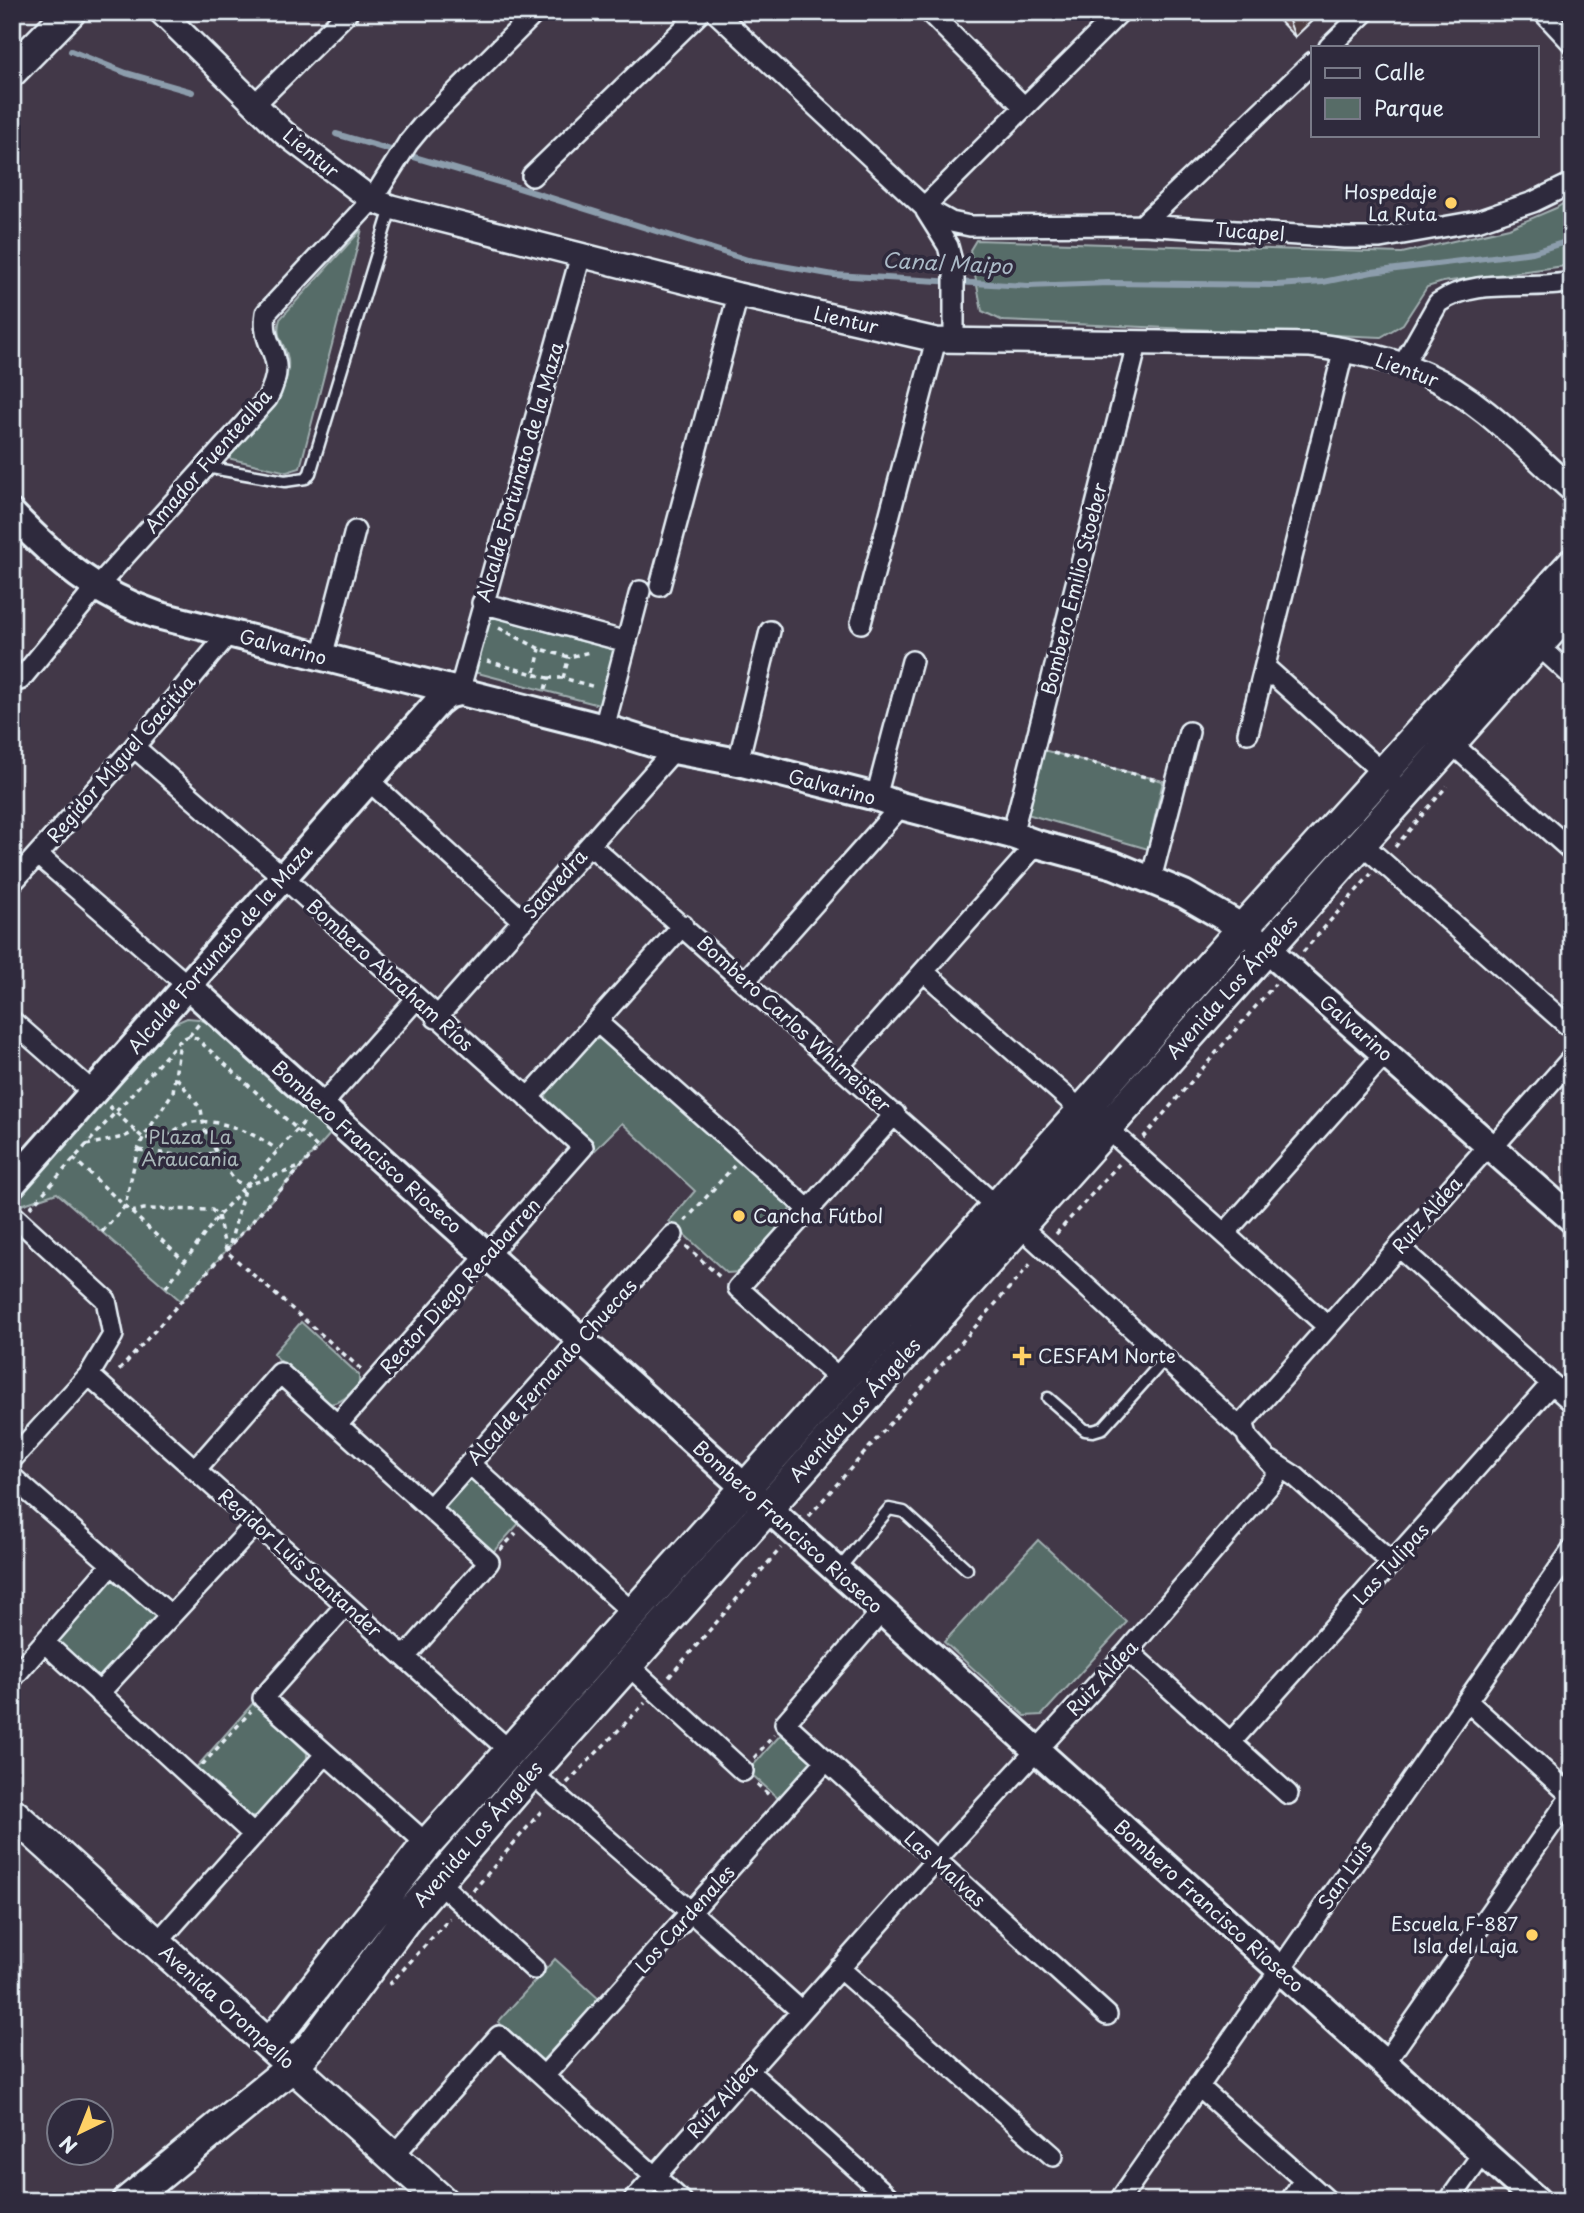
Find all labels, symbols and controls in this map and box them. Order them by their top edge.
legend [1311,46,1538,136]
text: Calle [1374,55,1425,87]
text: Parque [1374,91,1444,123]
street label: Lientur [277,121,346,184]
place label: Hospedaje La Ruta [1344,177,1437,227]
marker: Hospedaje La Ruta [1443,195,1459,211]
street label: Tucapel [1214,215,1286,247]
water label: Canal Maipo [881,243,1014,281]
street label: Lientur [811,298,881,340]
street label: Alcalde Fortunato de la Maza [468,338,570,605]
street label: Lientur [1372,345,1443,393]
street label: Amador Fuentealba [137,382,278,538]
street label: Bombero Emilio Stoeber [1033,480,1113,698]
street label: Galvarino [236,621,330,671]
street label: Regidor Miguel Gacitúa [39,668,201,848]
street label: Galvarino [785,761,879,811]
street label: Alcalde Fortunato de la Maza [120,838,318,1059]
street label: Saavedra [515,842,593,924]
street label: Bombero Abraham Ríos [301,892,480,1057]
street label: Avenida Los Ángeles [1159,908,1304,1065]
street label: Bombero Carlos Whimeister [691,928,898,1118]
street label: Galvarino [1314,987,1400,1067]
street label: Bombero Francisco Rioseco [267,1053,469,1239]
park label: PLaza La Araucania [141,1122,239,1172]
street label: Ruiz Aldea [1385,1170,1468,1259]
street label: Rector Diego Recabarren [372,1191,546,1380]
place label: Cancha Fútbol [753,1201,883,1229]
marker: Cancha Fútbol [731,1208,747,1224]
street label: Alcalde Fernando Chuecas [460,1272,643,1471]
street label: Avenida Los Ángeles [782,1331,927,1488]
place label: CESFAM Norte [1038,1341,1176,1369]
marker: CESFAM Norte [1012,1346,1032,1366]
street label: Bombero Francisco Rioseco [688,1433,890,1619]
street label: Regidor Luis Santander [213,1481,389,1643]
street label: Las Tulipas [1346,1516,1435,1611]
street label: Ruiz Aldea [1059,1633,1144,1721]
street label: Avenida Los Ángeles [406,1754,549,1912]
street label: Bombero Francisco Rioseco [1109,1812,1311,1998]
street label: Las Malvas [899,1824,993,1913]
street label: San Luis [1310,1834,1378,1915]
street label: Los Cardenales [628,1858,741,1979]
place label: Escuela F-887 Isla del Laja [1391,1909,1518,1959]
marker: Escuela F-887 Isla del Laja [1524,1927,1540,1943]
street label: Avenida Orompello [154,1938,302,2075]
street label: Ruiz Aldea [679,2055,763,2144]
north arrow [46,2098,116,2168]
text: N [53,2130,83,2161]

